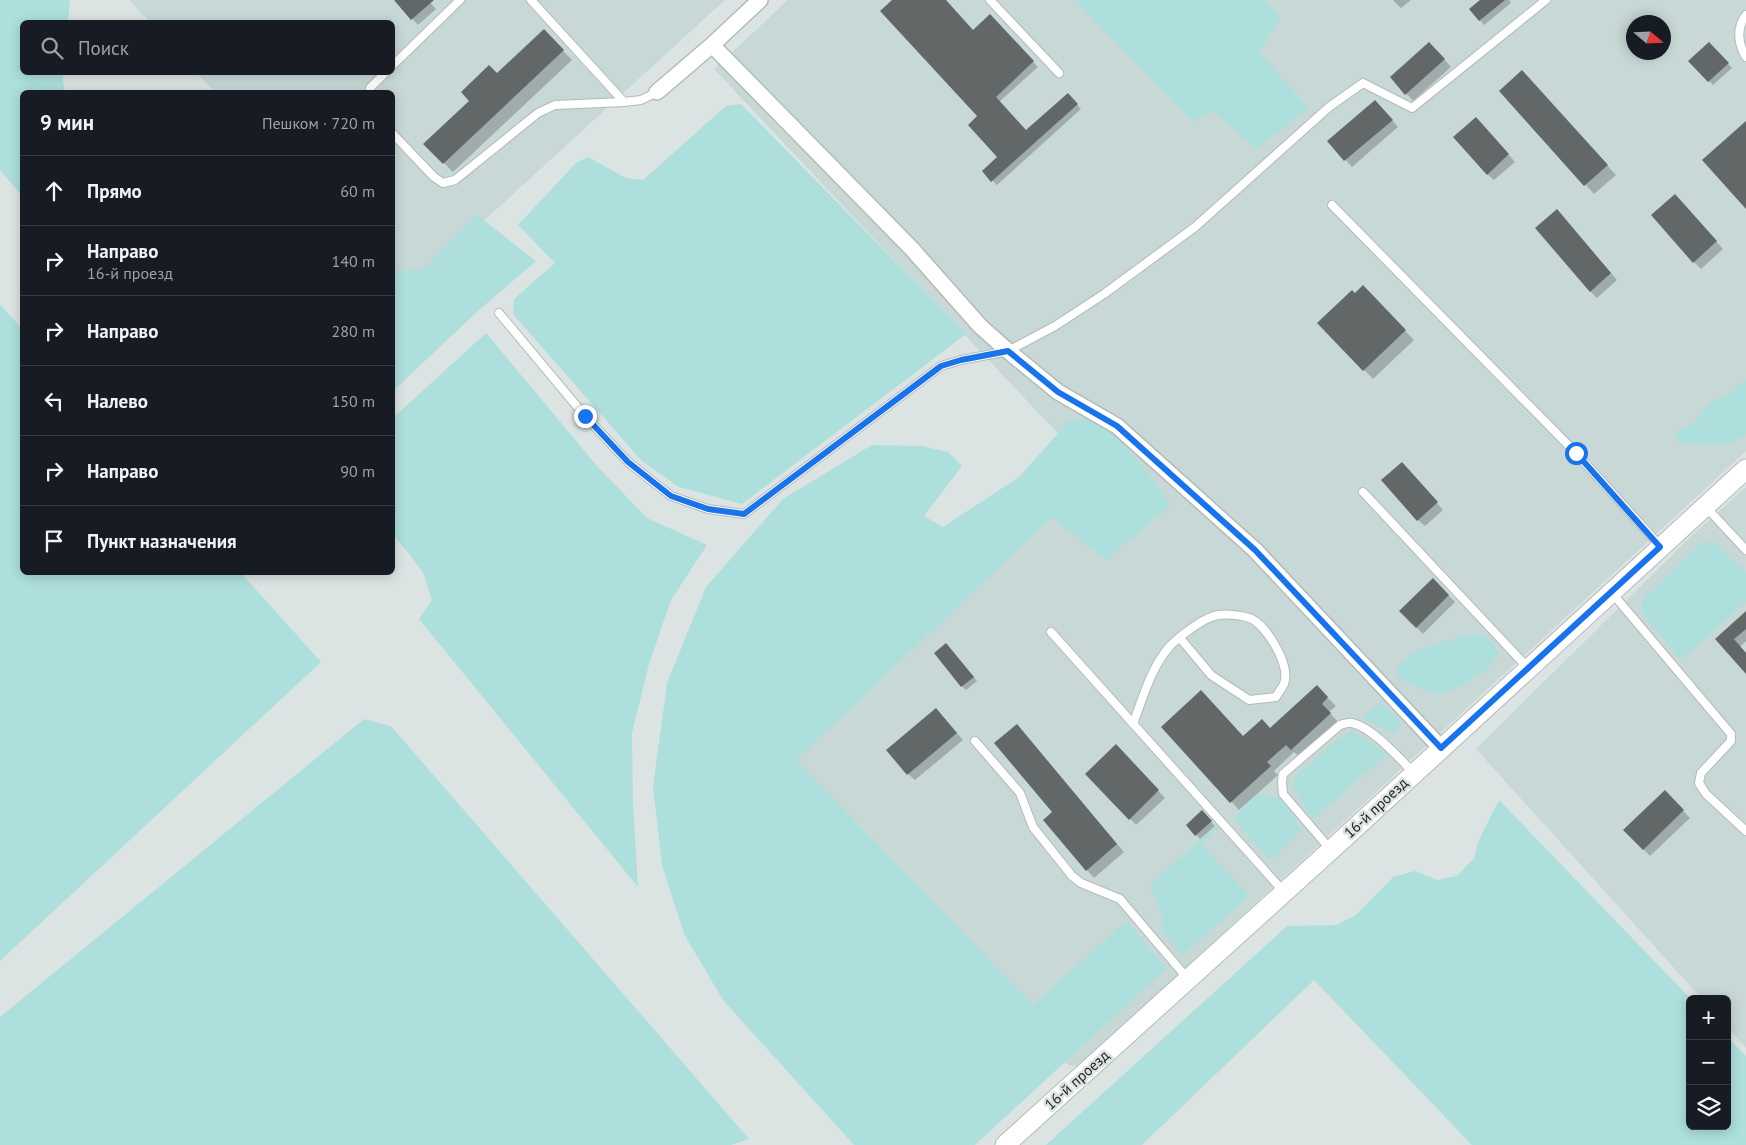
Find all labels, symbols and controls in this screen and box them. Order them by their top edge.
north arrow [1626,15,1671,60]
search box [20,20,395,75]
icon: search [38,34,66,62]
text: Поиск [78,36,129,60]
text: 9 мин [40,109,94,136]
text: Пешком · 720 m [262,113,375,133]
icon: ahead [40,177,68,205]
text: Прямо [87,179,142,203]
text: 60 m [340,181,375,201]
text: Направо [87,239,158,263]
icon: right [40,247,68,275]
text: 140 m [332,251,375,271]
text: 16-й проезд [87,263,173,283]
icon: right [40,317,68,345]
text: Направо [87,319,158,343]
text: 280 m [332,321,375,341]
icon: left [40,387,68,415]
text: Налево [87,389,148,413]
text: 150 m [332,391,375,411]
route end [574,405,597,428]
route start [1565,442,1588,465]
icon: right [40,457,68,485]
text: Направо [87,459,158,483]
text: 90 m [340,461,375,481]
icon: arrive [40,527,68,555]
text: Пункт назначения [87,529,237,553]
street label: 16-й проезд [1340,773,1412,842]
map controls [1686,995,1731,1130]
button: + [1686,995,1731,1040]
button: − [1686,1040,1731,1085]
street label: 16-й проезд [1040,1046,1113,1114]
button: layers [1686,1085,1731,1130]

